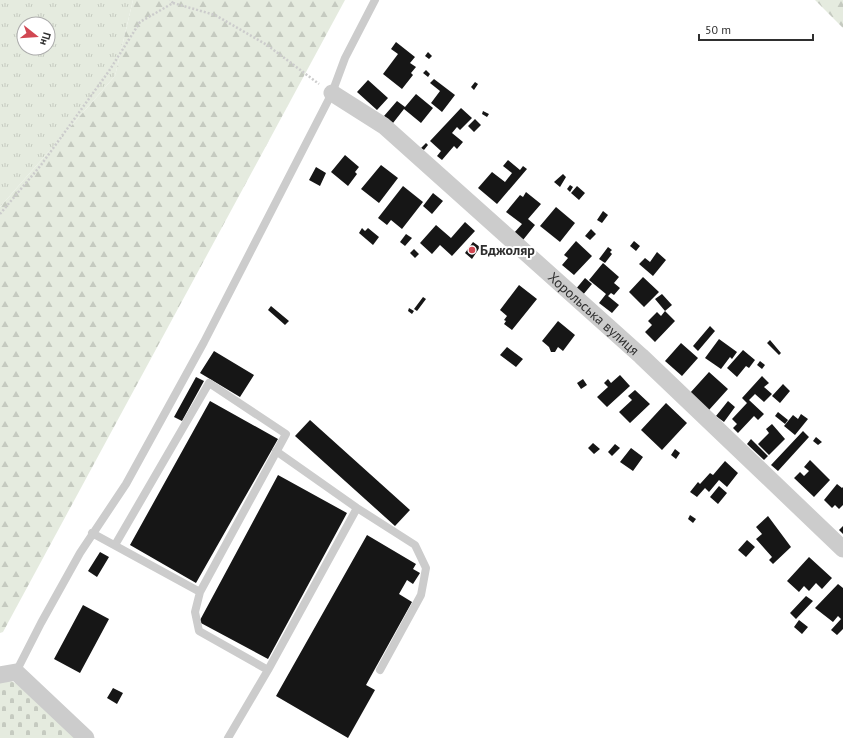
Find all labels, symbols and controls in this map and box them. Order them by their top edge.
north arrow [16,16,56,56]
scale bar [699,16,813,42]
text: 50 m [705,22,731,37]
text: Пн [37,31,54,47]
place label: Бджоляр [480,241,535,259]
marker: Бджоляр [467,245,477,255]
street label: Хорольська вулиця [544,268,643,359]

